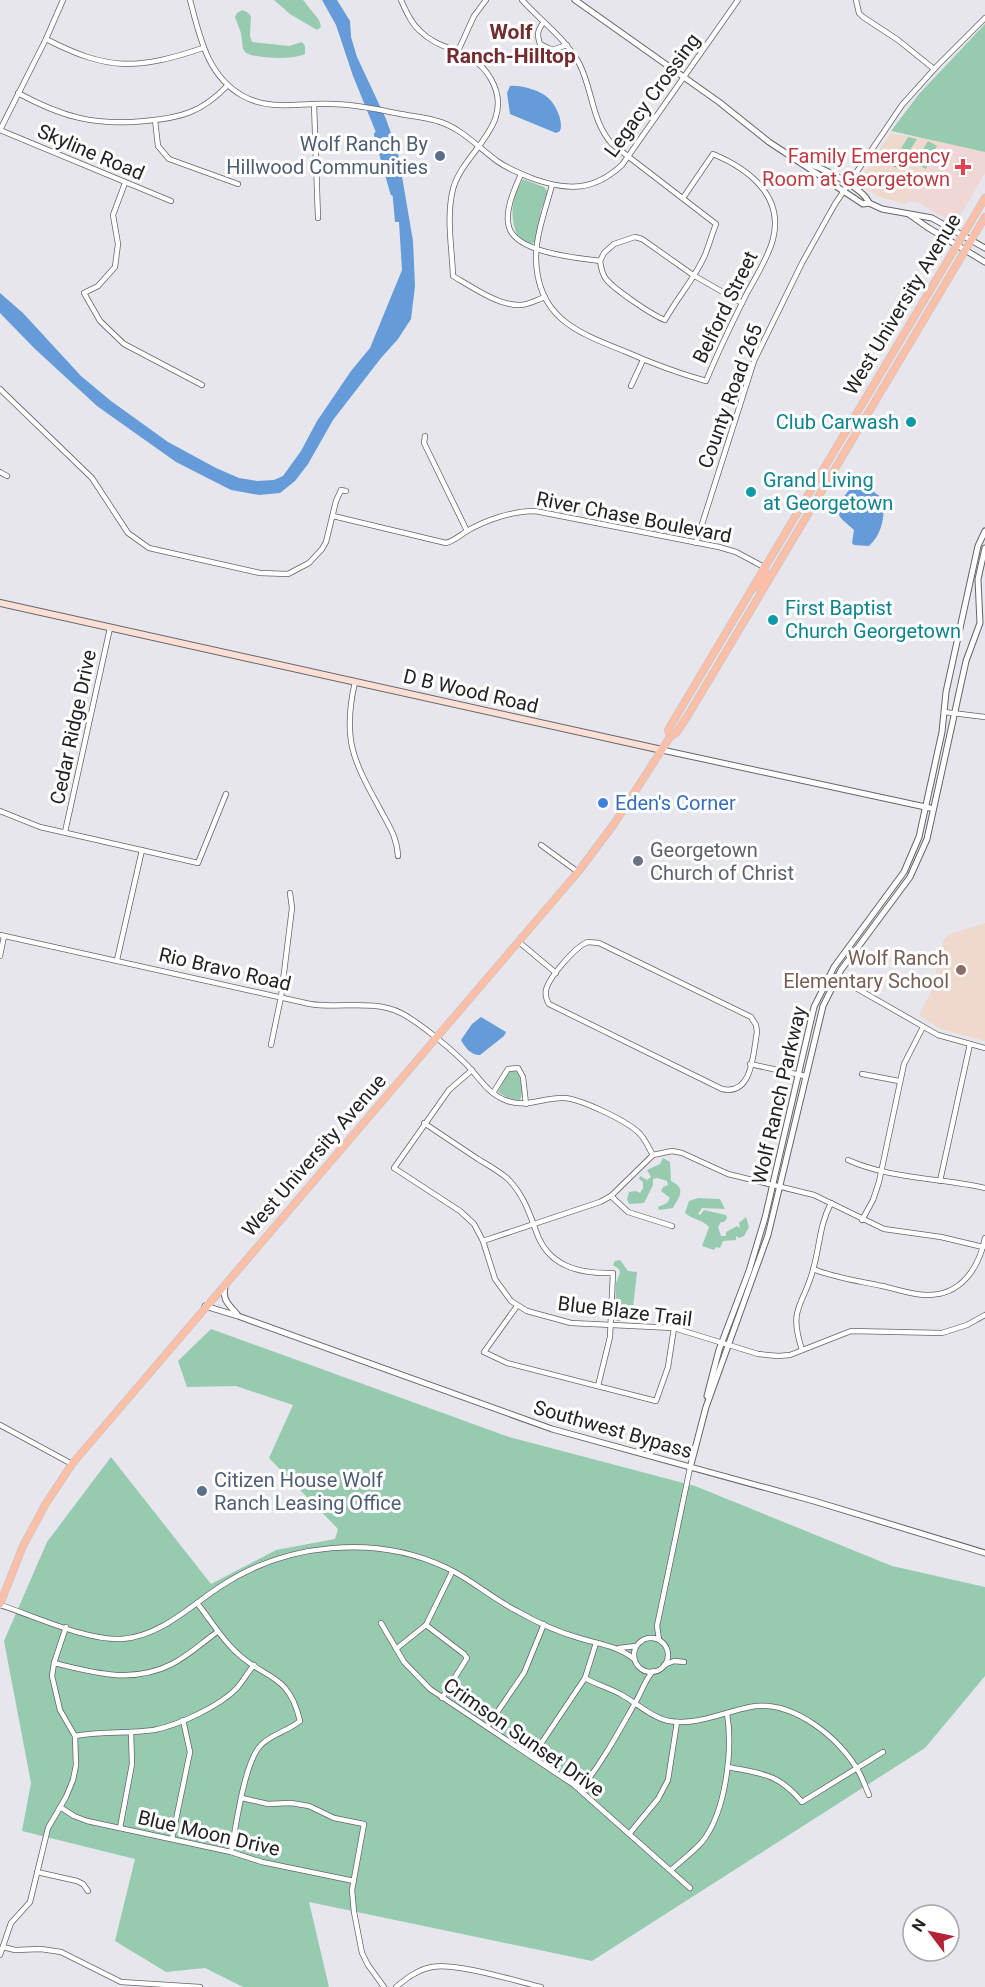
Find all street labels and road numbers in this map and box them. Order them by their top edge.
street label: Legacy Crossing [599,28,705,162]
street label: Skyline Road [34,119,148,185]
street label: West University Avenue [838,209,966,399]
street label: Belford Street [687,247,763,367]
street label: County Road 265 [693,320,767,472]
street label: River Chase Boulevard [534,486,734,548]
street label: Cedar Ridge Drive [45,647,101,807]
street label: D B Wood Road [401,664,541,718]
street label: Rio Bravo Road [157,942,293,996]
street label: Wolf Ranch Parkway [747,1003,811,1186]
street label: West University Avenue [237,1069,391,1241]
street label: Blue Blaze Trail [556,1291,694,1331]
street label: Southwest Bypass [531,1395,695,1463]
street label: Crimson Sunset Drive [439,1672,609,1802]
street label: Blue Moon Drive [136,1805,282,1861]

